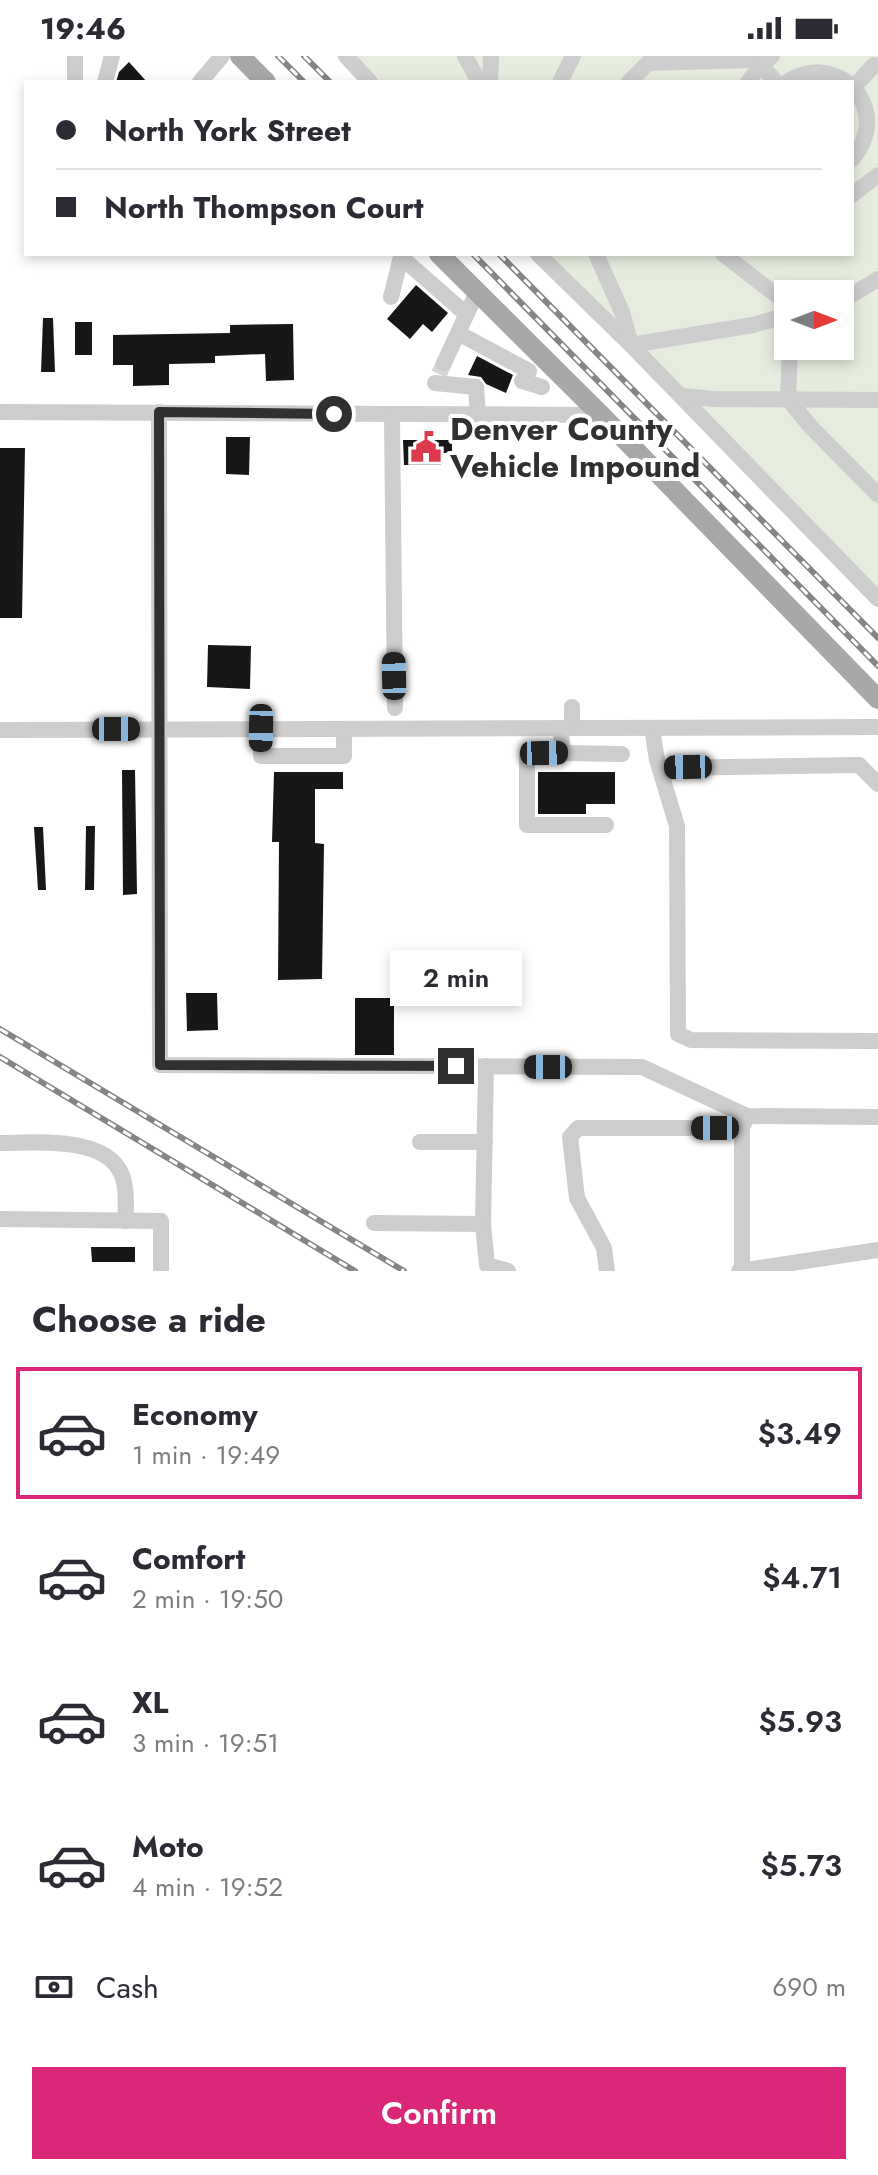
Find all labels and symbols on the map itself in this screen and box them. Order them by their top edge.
north arrow [774,280,854,360]
route start [316,396,352,432]
place label: Denver County Vehicle Impound [449,406,700,489]
public building icon: Denver County Vehicle Impound [409,430,443,464]
car [382,652,406,700]
car [249,704,273,752]
car [92,717,140,741]
car [520,741,568,765]
car [664,755,712,779]
callout: 2 min [390,950,522,1006]
route end [438,1048,474,1084]
car [524,1055,572,1079]
car [691,1116,739,1140]

